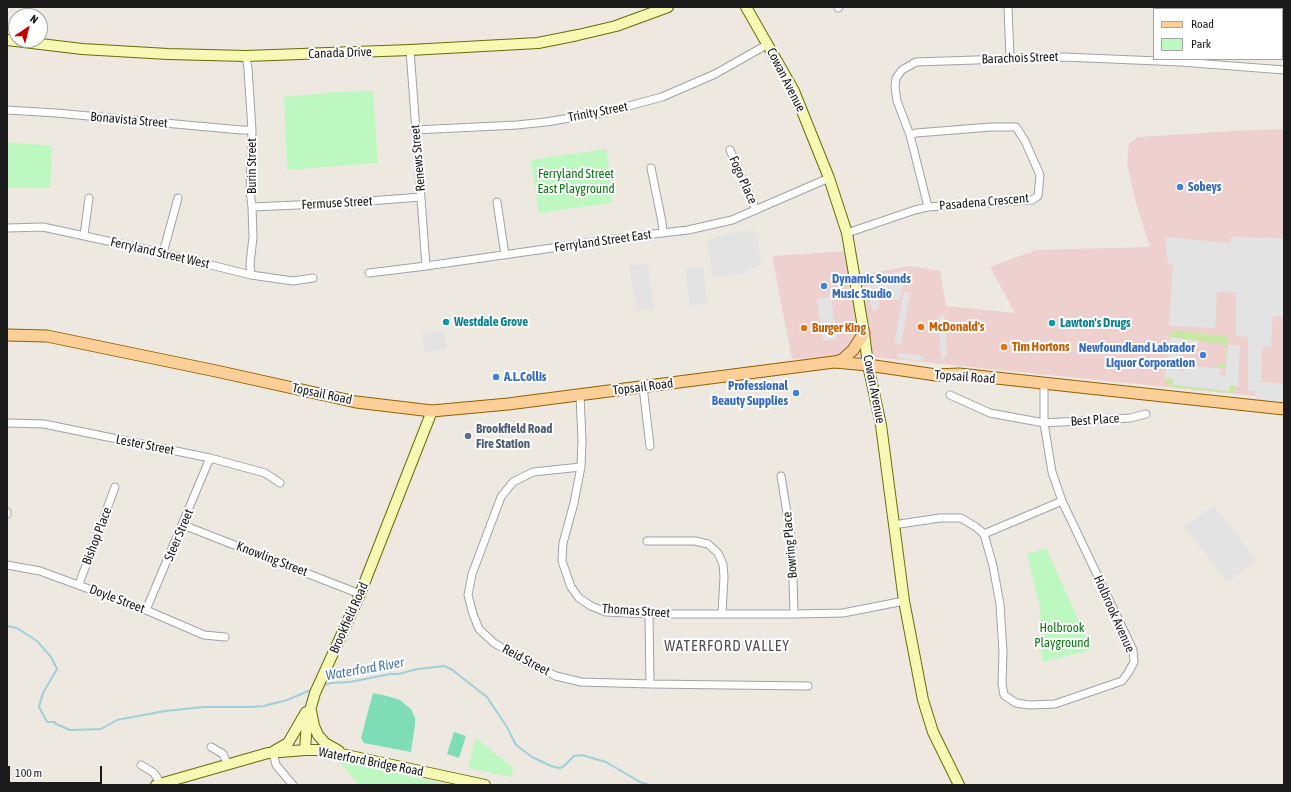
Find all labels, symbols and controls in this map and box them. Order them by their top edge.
north arrow [8,8,48,48]
legend [1153,8,1283,60]
text: N [28,12,40,26]
text: Road [1191,17,1214,31]
text: Park [1191,37,1211,51]
street label: Canada Drive [308,44,372,62]
street label: Cowan Avenue [763,45,809,115]
street label: Barachois Street [981,49,1059,67]
street label: Trinity Street [567,99,629,125]
street label: Bonavista Street [90,109,168,131]
street label: Renews Street [407,124,429,192]
street label: Burin Street [244,138,260,194]
street label: Fogo Place [726,154,760,206]
park label: Ferryland Street East Playground [537,166,615,197]
place label: Sobeys [1188,179,1221,195]
marker: Sobeys [1175,182,1185,192]
street label: Pasadena Crescent [939,190,1029,214]
street label: Fermuse Street [301,193,373,213]
street label: Ferryland Street East [553,226,653,256]
street label: Ferryland Street West [109,234,211,272]
place label: Dynamic Sounds Music Studio [832,271,911,302]
marker: Dynamic Sounds Music Studio [819,281,829,291]
place label: Westdale Grove [454,314,528,330]
place label: Lawton's Drugs [1060,315,1131,331]
marker: Westdale Grove [441,317,451,327]
marker: Lawton's Drugs [1047,318,1057,328]
place label: McDonald's [929,319,984,335]
place label: Burger King [812,320,866,336]
marker: McDonald's [916,322,926,332]
marker: Burger King [799,323,809,333]
place label: Tim Hortons [1012,339,1070,355]
place label: Newfoundland Labrador Liquor Corporation [1079,340,1195,371]
marker: Tim Hortons [999,342,1009,352]
marker: Newfoundland Labrador Liquor Corporation [1198,350,1208,360]
street label: Cowan Avenue [860,353,888,425]
street label: Topsail Road [934,367,996,387]
place label: A.L.Collis [504,369,546,385]
marker: A.L.Collis [491,372,501,382]
street label: Topsail Road [612,376,674,398]
place label: Professional Beauty Supplies [712,378,788,409]
street label: Topsail Road [291,380,353,408]
marker: Professional Beauty Supplies [791,388,801,398]
street label: Best Place [1070,411,1120,429]
place label: Brookfield Road Fire Station [476,421,552,452]
marker: Brookfield Road Fire Station [463,431,473,441]
street label: Lester Street [114,432,176,458]
street label: Bishop Place [79,505,115,567]
street label: Steer Street [161,507,197,563]
street label: Bowring Place [779,511,801,579]
street label: Knowling Street [234,538,310,580]
street label: Holbrook Avenue [1090,573,1138,655]
street label: Brookfield Road [326,580,372,656]
street label: Doyle Street [87,581,147,617]
street label: Thomas Street [601,601,671,621]
park label: Holbrook Playground [1034,620,1090,651]
district label: WATERFORD VALLEY [664,637,790,655]
street label: Reid Street [499,641,553,679]
water label: Waterford River [324,654,406,684]
street label: Waterford Bridge Road [317,744,425,780]
scale bar [10,758,104,784]
text: 100 m [15,766,42,780]

